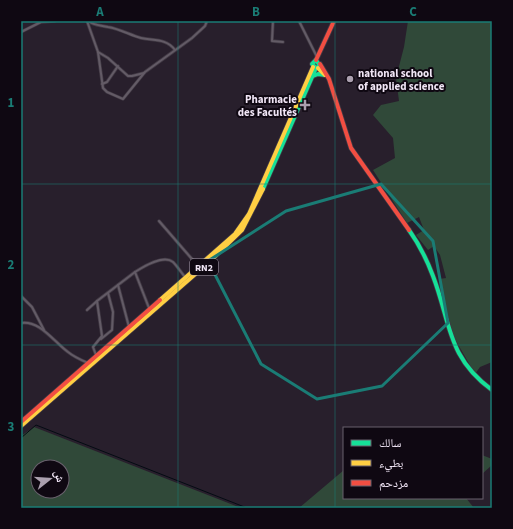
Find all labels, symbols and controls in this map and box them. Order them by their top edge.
text: A [95,3,104,21]
text: B [252,3,260,21]
text: C [409,3,417,21]
place label: national school of applied science [358,66,445,94]
marker: national school of applied science [345,74,355,84]
place label: Pharmacie des Facultés [238,92,297,120]
text: 1 [8,94,15,112]
marker: Pharmacie des Facultés [300,100,310,110]
text: 2 [8,256,15,274]
road number: RN2 [190,259,218,275]
text: 3 [8,418,15,436]
legend [343,427,483,499]
text: سالك [379,435,401,452]
text: بطيء [379,455,403,473]
north arrow [30,459,70,499]
text: ش [50,468,68,484]
text: مزدحم [379,475,408,492]

